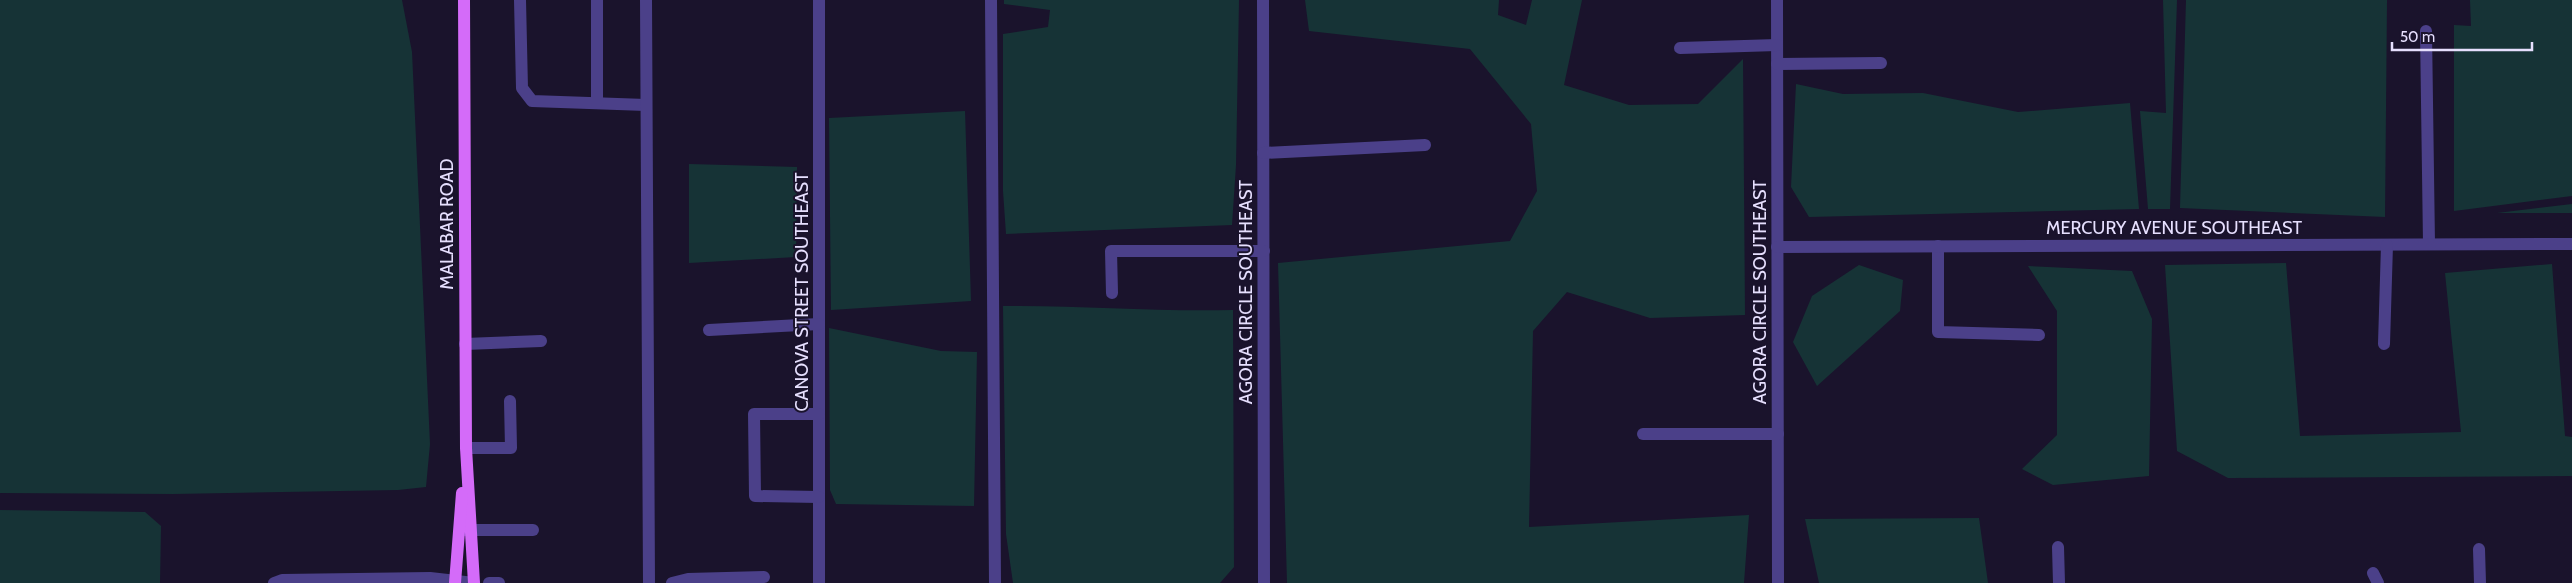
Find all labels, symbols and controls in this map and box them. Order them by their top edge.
scale bar [2392,20,2532,52]
text: 50 m [2400,28,2435,46]
street label: MALABAR ROAD [436,158,458,290]
street label: CANOVA STREET SOUTHEAST [791,172,813,412]
street label: AGORA CIRCLE SOUTHEAST [1235,179,1257,404]
street label: AGORA CIRCLE SOUTHEAST [1749,179,1771,404]
street label: MERCURY AVENUE SOUTHEAST [2046,217,2302,239]

